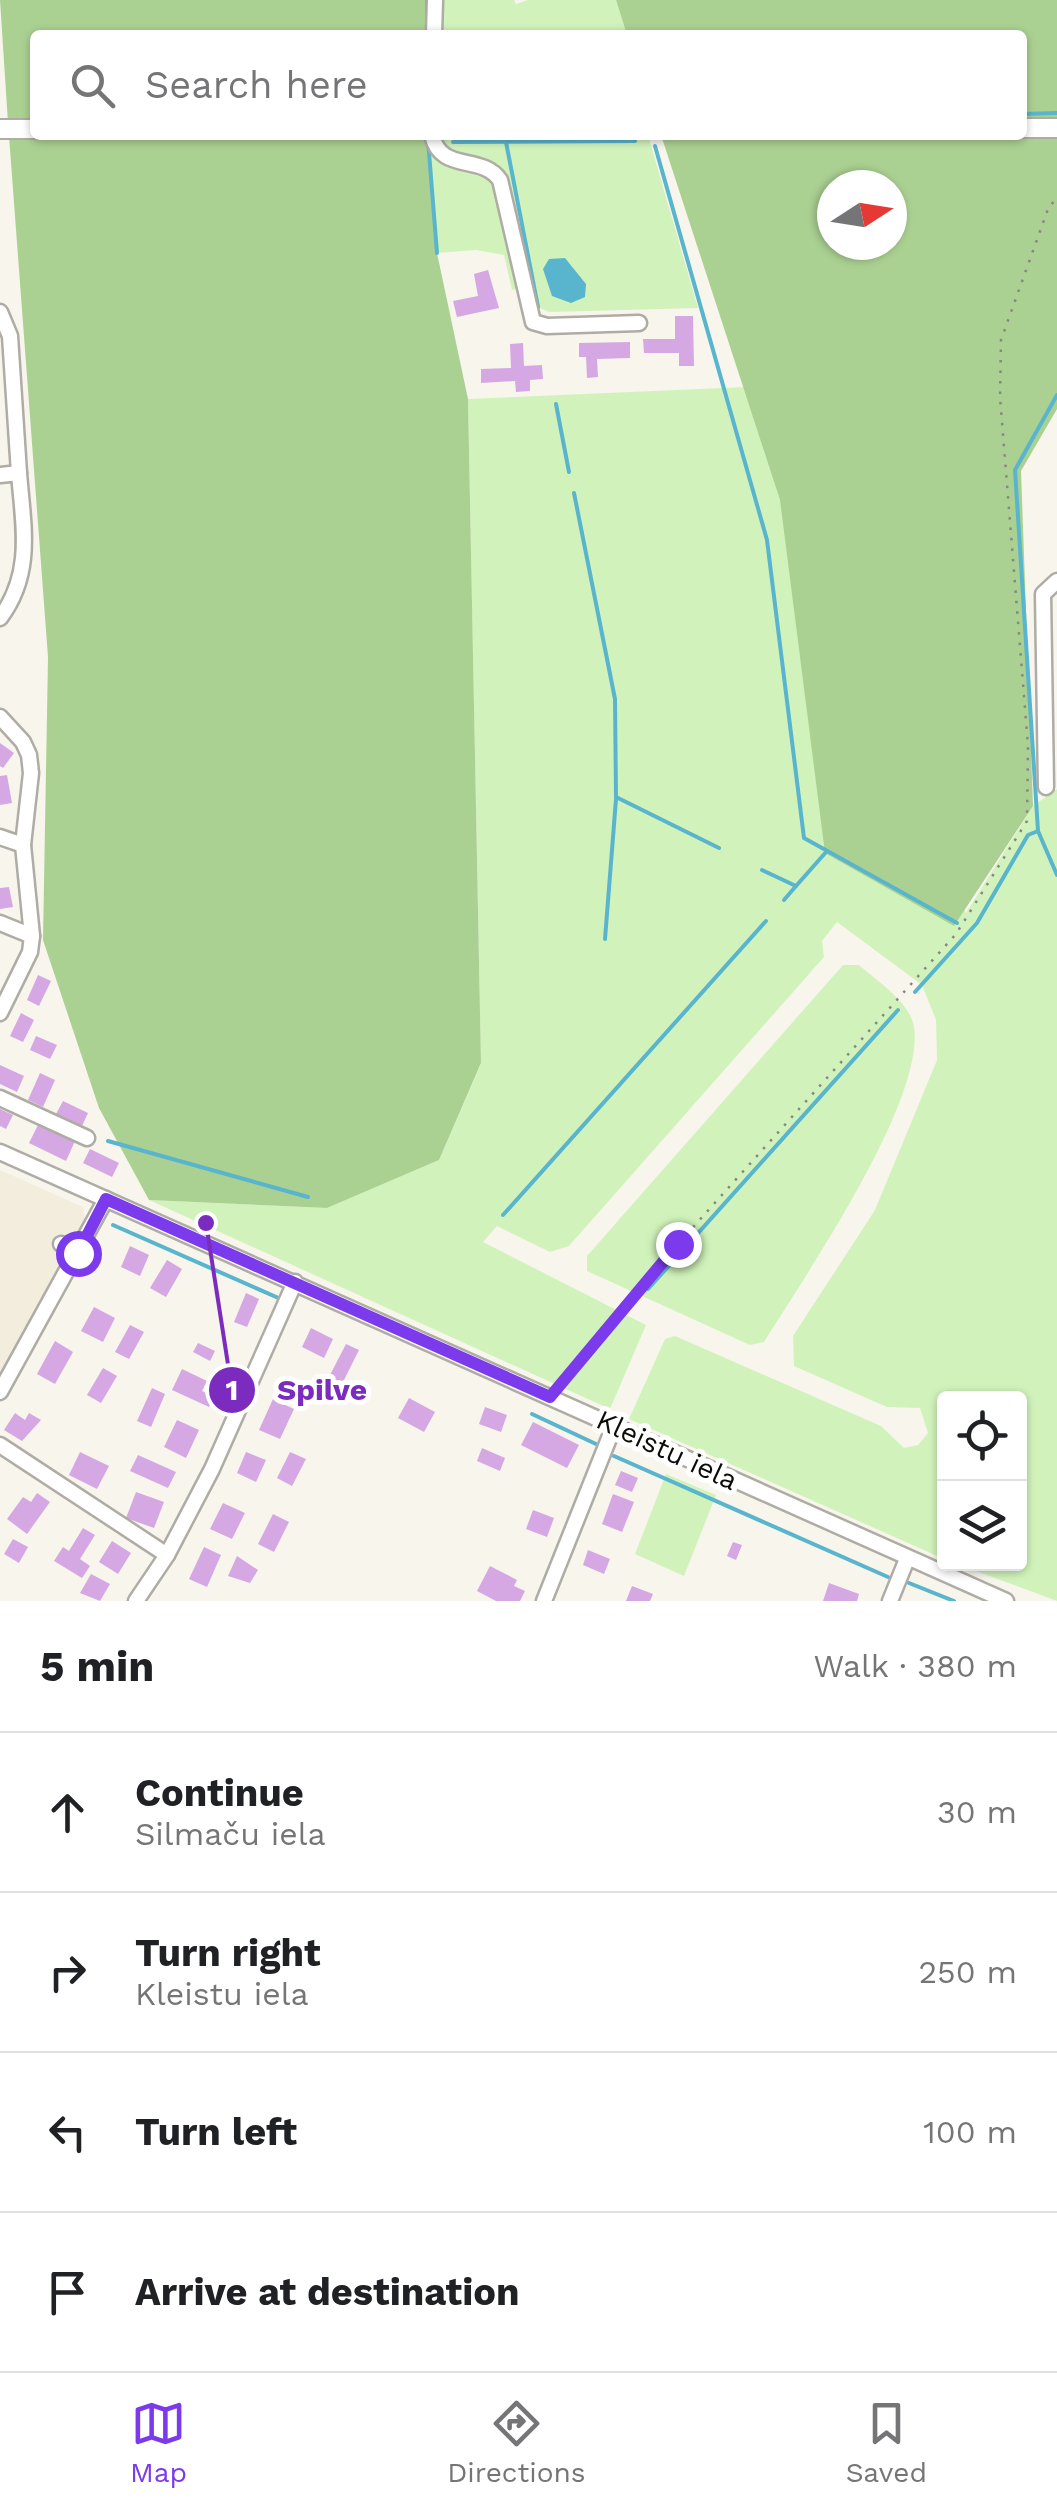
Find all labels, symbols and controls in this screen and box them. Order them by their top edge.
search box [30,30,1027,140]
icon: search [65,58,120,113]
text: Search here [145,63,368,107]
north arrow [817,170,907,260]
route end [656,1222,702,1268]
route start [56,1231,102,1277]
callout: Spilve [207,1360,387,1420]
text: 1 [226,1372,238,1407]
text: Spilve [277,1372,367,1407]
map controls [937,1391,1027,1571]
button: locate [937,1391,1027,1481]
street label: Kleistu iela [591,1403,743,1497]
button: layers [937,1481,1027,1571]
text: 5 min [40,1642,154,1691]
text: Walk · 380 m [813,1647,1017,1685]
text: Continue [135,1771,304,1815]
icon: ahead [40,1785,95,1840]
text: 30 m [937,1793,1017,1831]
text: Silmaču iela [135,1815,326,1853]
text: Turn right [135,1931,321,1975]
icon: right [40,1945,95,2000]
text: 250 m [918,1953,1017,1991]
text: Kleistu iela [135,1975,309,2013]
icon: left [40,2105,95,2160]
text: Turn left [135,2110,297,2154]
text: 100 m [923,2113,1017,2151]
icon: arrive [40,2265,95,2320]
text: Arrive at destination [135,2270,520,2314]
tab: Map [130,2396,187,2489]
tab: Directions [447,2396,586,2489]
tab: Saved [846,2396,927,2489]

